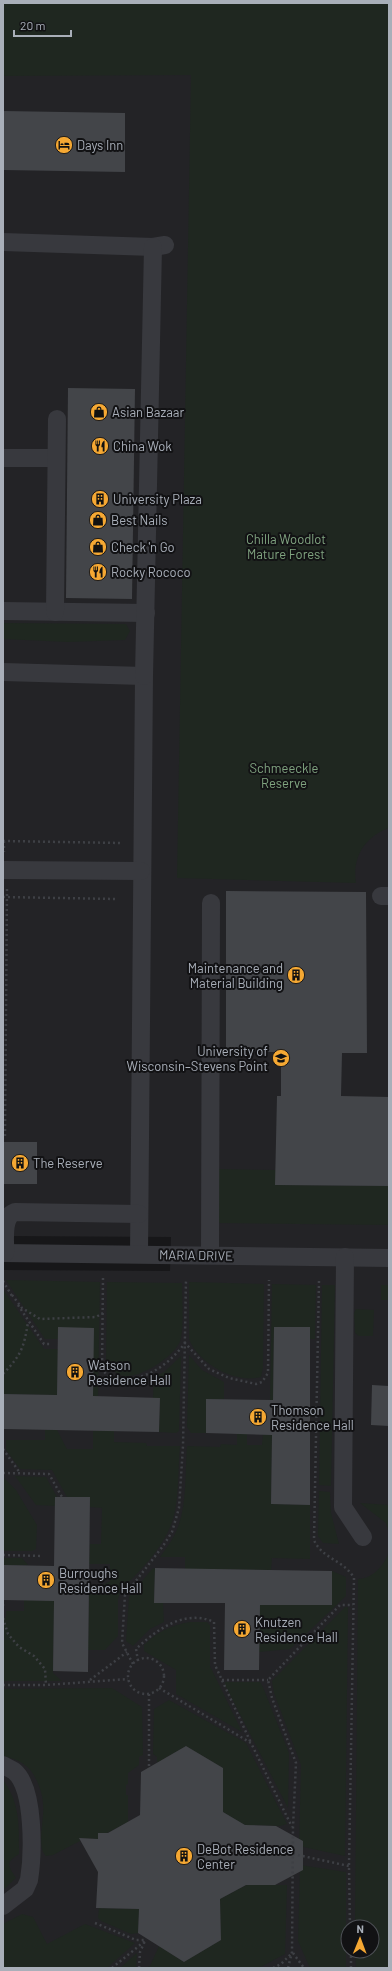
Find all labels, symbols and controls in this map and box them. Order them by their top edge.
scale bar [14,12,71,38]
text: 20 m [20,18,46,32]
hotel icon: Days Inn [54,135,74,155]
place label: Days Inn [77,137,123,153]
shop icon: Asian Bazaar [89,402,109,422]
place label: Asian Bazaar [112,404,184,420]
restaurant icon: China Wok [90,436,110,456]
place label: China Wok [113,438,172,454]
building icon: University Plaza [90,489,110,509]
place label: University Plaza [113,491,202,507]
shop icon: Best Nails [88,510,108,530]
place label: Best Nails [111,512,168,528]
park label: Chilla Woodlot Mature Forest [246,531,326,562]
shop icon: Check 'n Go [88,537,108,557]
place label: Check 'n Go [111,539,175,555]
restaurant icon: Rocky Rococo [88,562,108,582]
place label: Rocky Rococo [111,564,190,580]
park label: Schmeeckle Reserve [249,760,319,791]
place label: Maintenance and Material Building [188,960,283,991]
building icon: Maintenance and Material Building [286,965,306,985]
place label: University of Wisconsin–Stevens Point [127,1043,268,1074]
school or university icon: University of Wisconsin–Stevens Point [271,1048,291,1068]
building icon: The Reserve [10,1153,30,1173]
place label: The Reserve [33,1155,103,1171]
street label: MARIA DRIVE [159,1246,233,1264]
place label: Watson Residence Hall [88,1357,171,1388]
building icon: Watson Residence Hall [65,1362,85,1382]
place label: Thomson Residence Hall [271,1402,354,1433]
building icon: Thomson Residence Hall [248,1407,268,1427]
place label: Burroughs Residence Hall [59,1565,142,1596]
building icon: Burroughs Residence Hall [36,1570,56,1590]
place label: Knutzen Residence Hall [255,1614,338,1645]
building icon: Knutzen Residence Hall [232,1619,252,1639]
place label: DeBot Residence Center [197,1841,293,1872]
building icon: DeBot Residence Center [174,1846,194,1866]
north arrow [340,1919,380,1959]
text: N [356,1922,364,1935]

